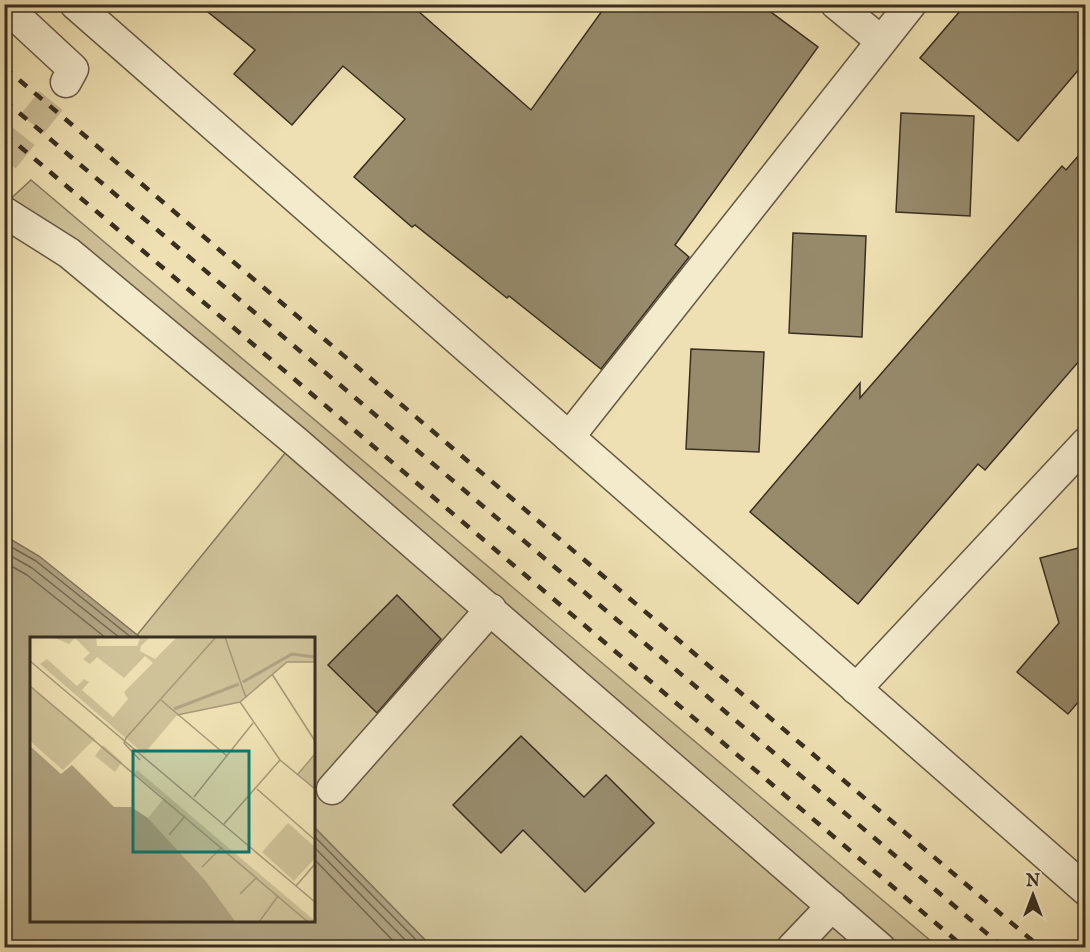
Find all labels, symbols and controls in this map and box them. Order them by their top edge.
inset map [30,637,315,922]
north arrow [1003,865,1063,925]
text: N [1025,872,1040,892]

